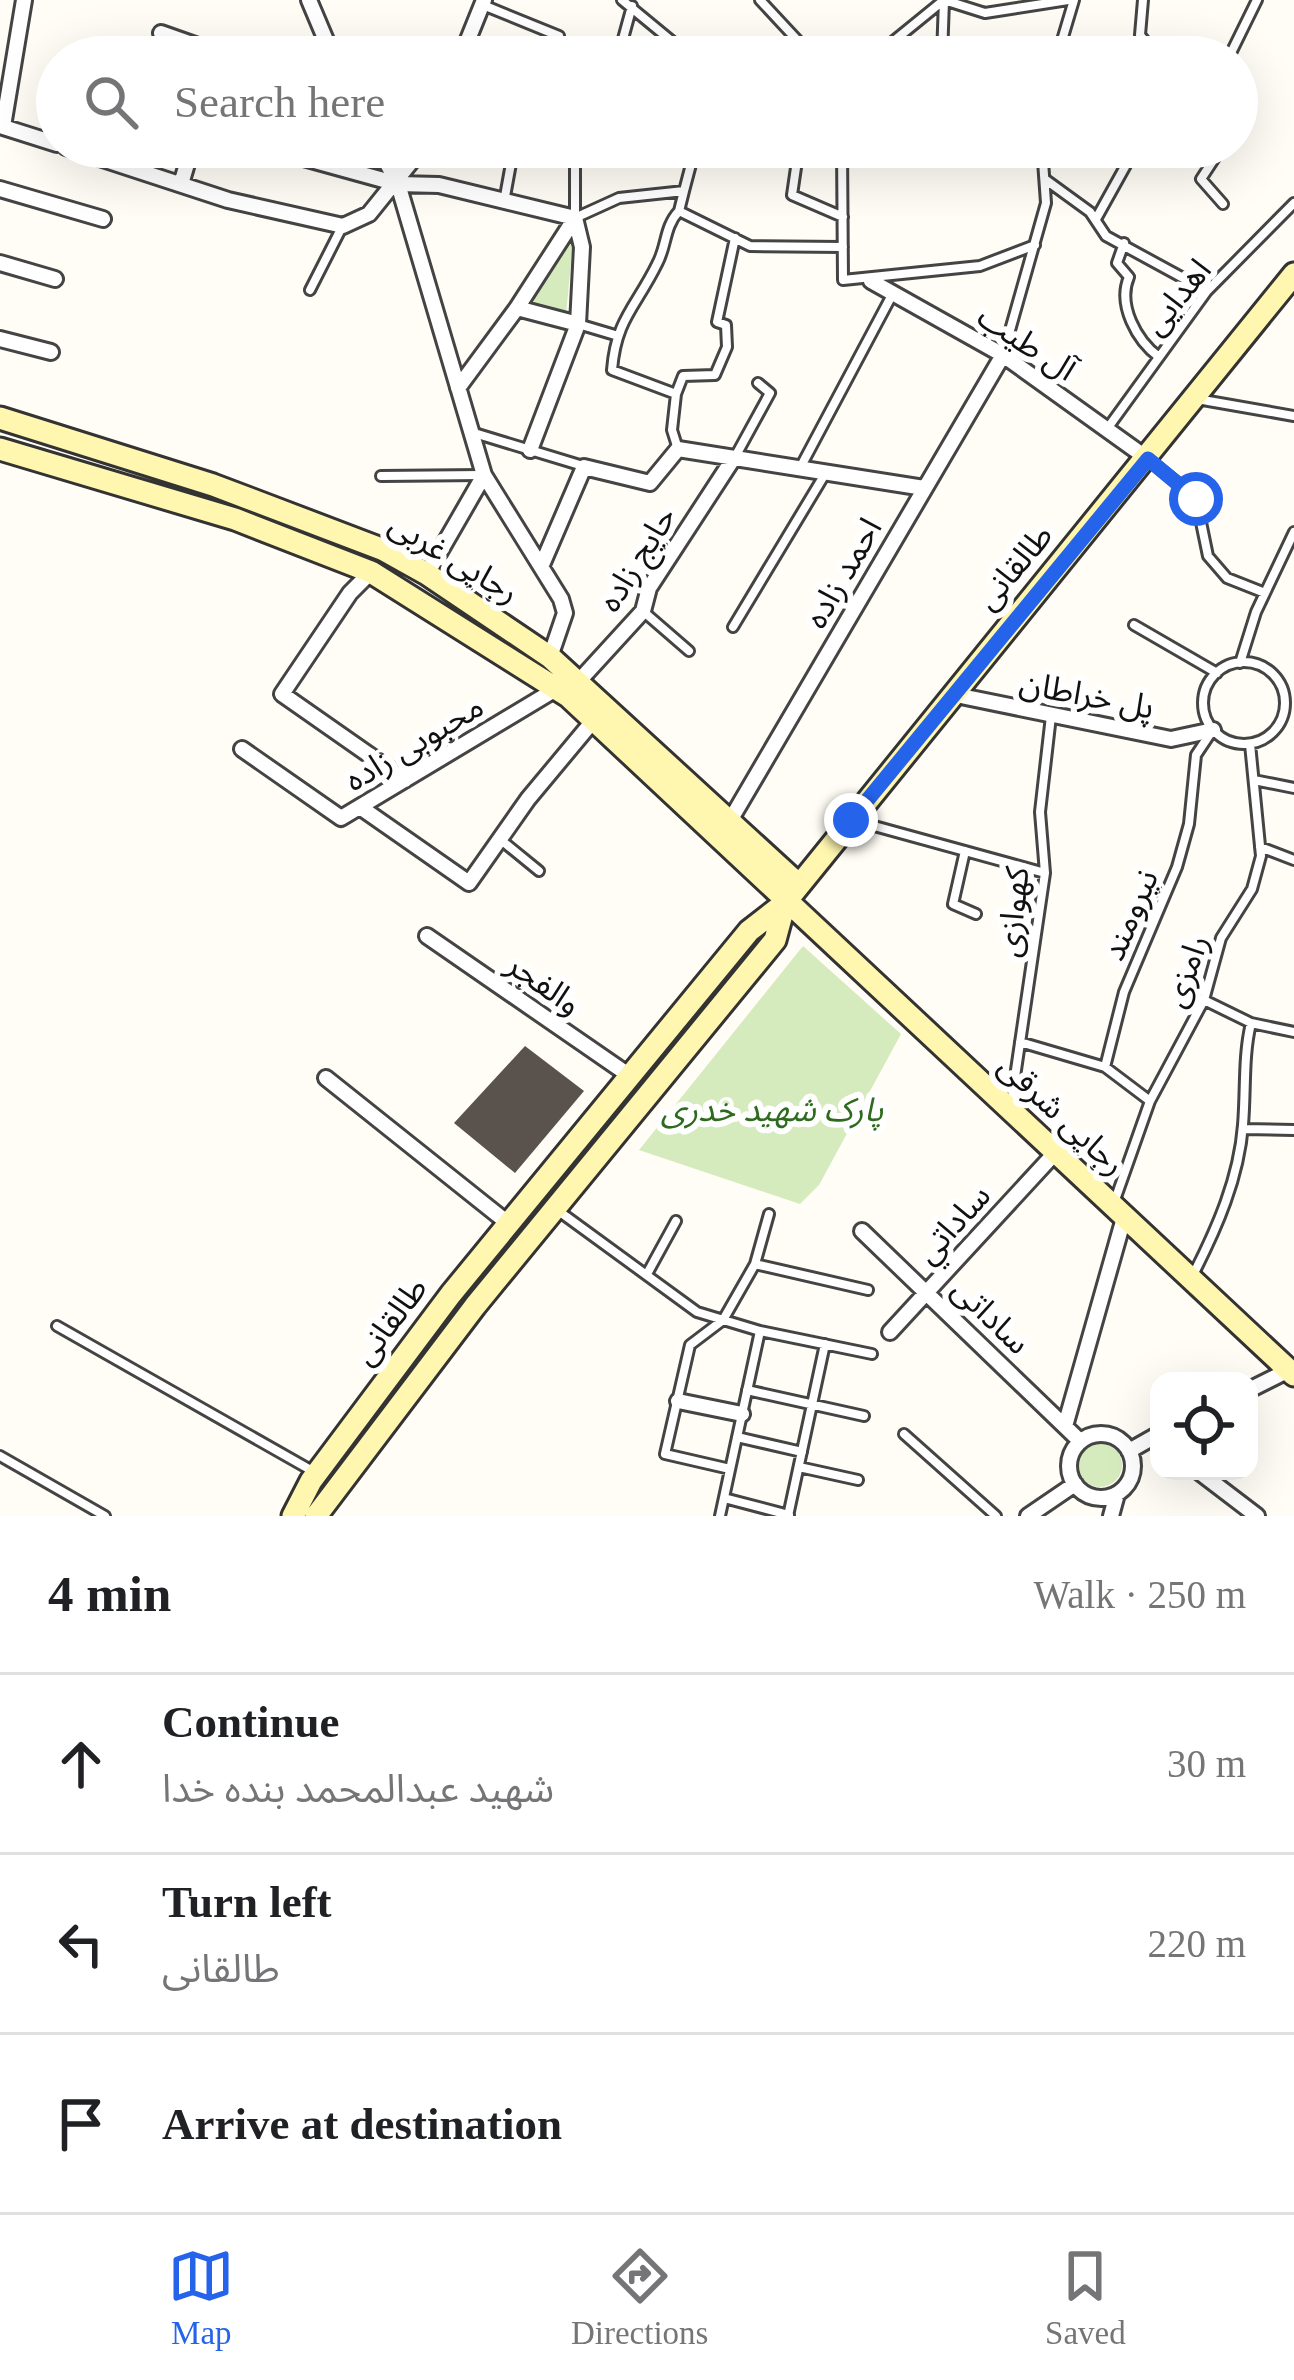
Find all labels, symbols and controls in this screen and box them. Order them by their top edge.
search box [36,36,1258,168]
icon: search [78,69,144,135]
text: Search here [174,77,385,127]
street label: اهدایی [1136,252,1219,343]
street label: آل طیب [971,298,1084,389]
route start [1169,472,1223,526]
street label: حایج زاده [591,500,688,621]
street label: رجایی غربی [382,505,525,611]
street label: احمد زاده [797,512,890,635]
street label: طالقانی [968,517,1061,617]
street label: پل خراطان [1016,664,1157,729]
street label: محبوبی زاده [338,688,490,799]
route end [824,793,878,847]
street label: کهوازی [990,864,1037,959]
street label: نیرومند [1095,864,1166,966]
street label: رامزی [1156,930,1217,1013]
street label: والفجر [499,945,588,1023]
street label: رجایی شرقی [991,1048,1133,1183]
park label: پارک شهید خدری [661,1092,883,1131]
street label: ساداتي [908,1177,1003,1275]
street label: طالقانی [346,1270,435,1372]
street label: ساداتی [944,1271,1037,1362]
map controls [1150,1372,1258,1480]
button: locate [1150,1372,1258,1480]
text: 4 min [48,1566,171,1622]
text: Walk · 250 m [1034,1573,1246,1616]
text: Continue [162,1697,340,1747]
icon: ahead [48,1731,114,1797]
text: 30 m [1167,1742,1246,1785]
text: شهید عبدالمحمد بنده خدا [162,1767,554,1810]
text: Turn left [162,1877,332,1927]
icon: left [48,1911,114,1977]
text: 220 m [1147,1922,1246,1965]
text: طالقانی [162,1947,280,1990]
icon: arrive [48,2091,114,2157]
text: Arrive at destination [162,2099,562,2149]
tab: Map [168,2243,234,2352]
tab: Directions [571,2243,708,2352]
tab: Saved [1045,2243,1126,2352]

